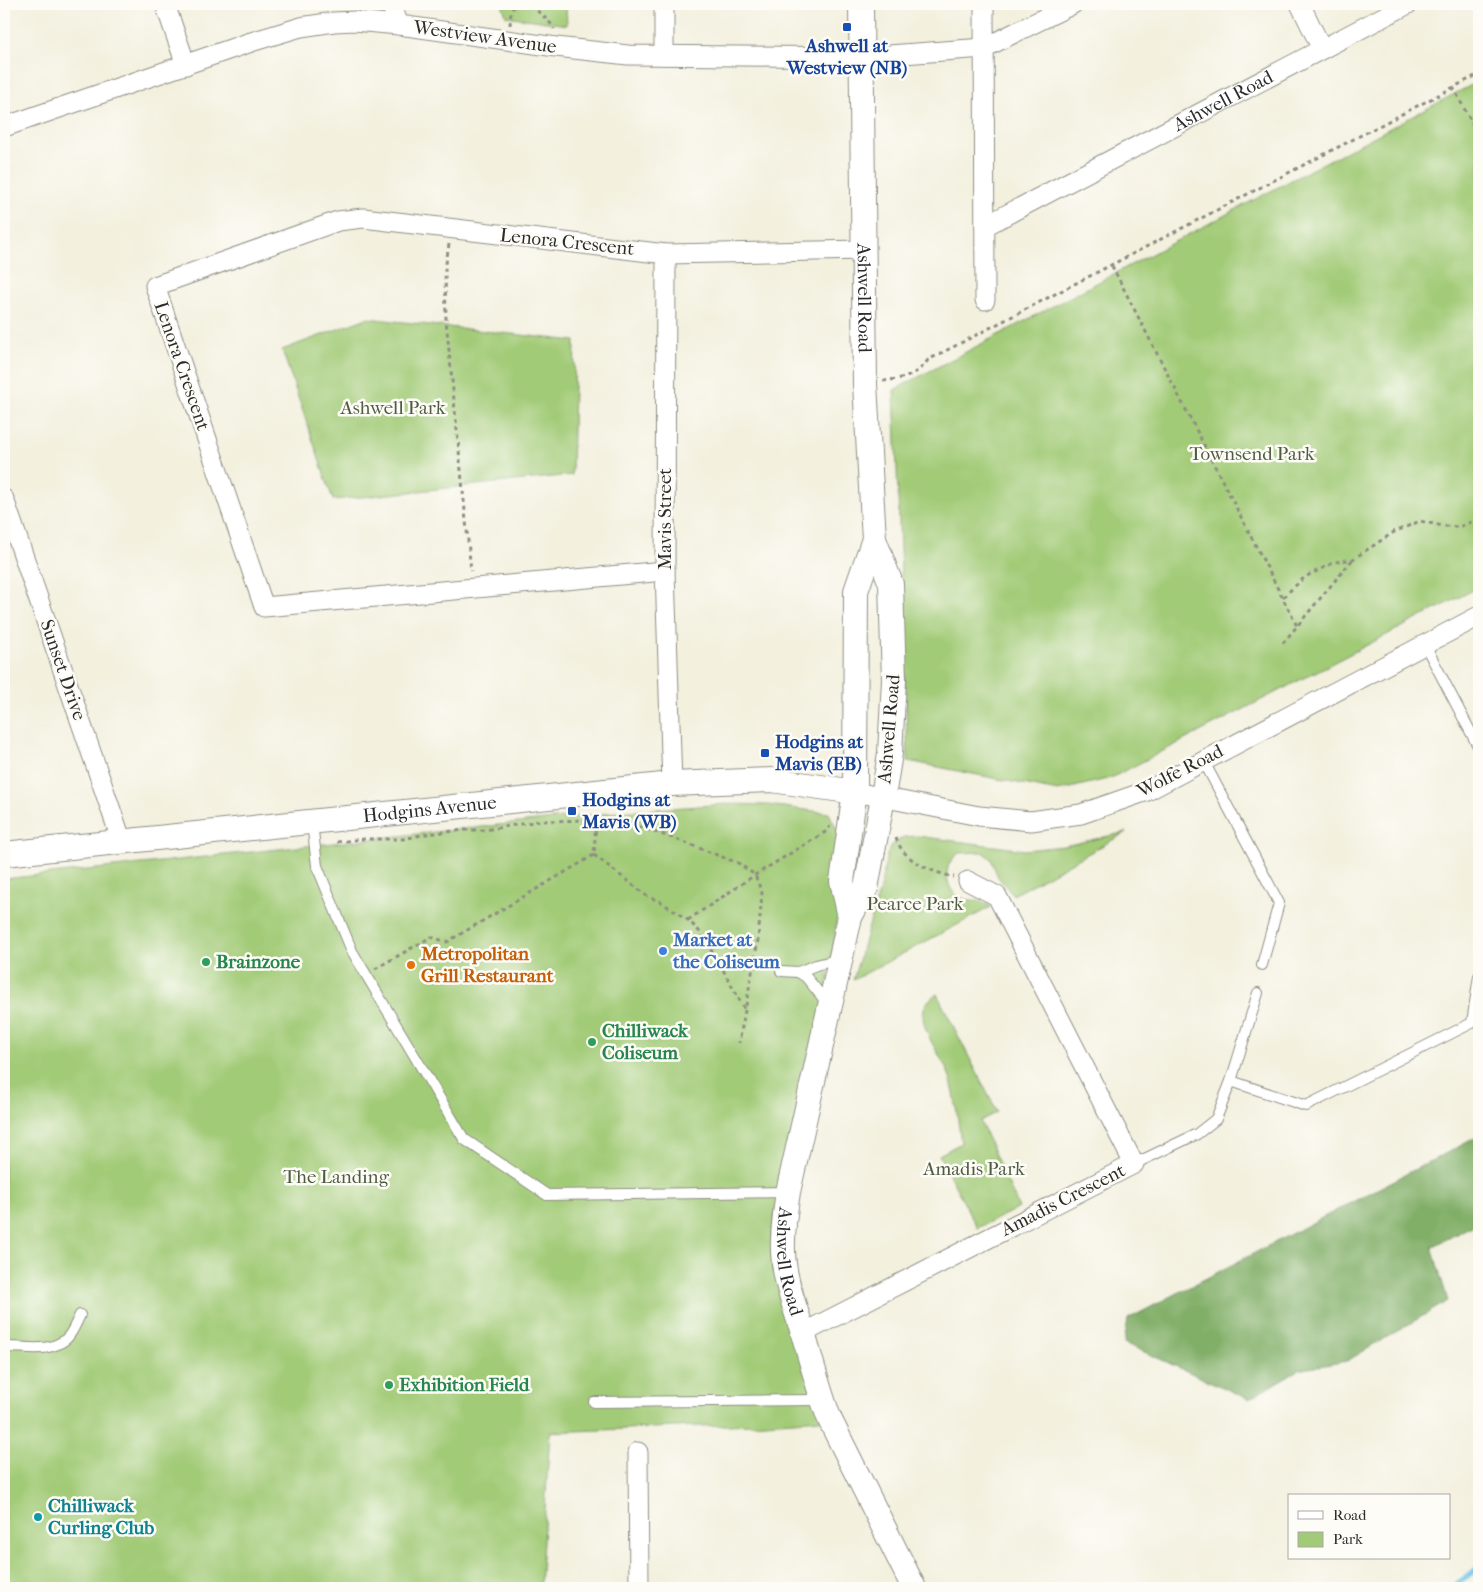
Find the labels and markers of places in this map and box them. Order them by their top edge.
marker: Ashwell at Westview (NB) [841,21,853,33]
place label: Ashwell at Westview (NB) [786,35,907,79]
place label: Hodgins at Mavis (EB) [774,731,864,775]
marker: Hodgins at Mavis (EB) [759,747,771,759]
place label: Hodgins at Mavis (WB) [581,789,677,833]
marker: Hodgins at Mavis (WB) [566,805,578,817]
place label: Market at the Coliseum [672,929,780,973]
place label: Metropolitan Grill Restaurant [420,943,554,987]
marker: Market at the Coliseum [657,945,669,957]
place label: Brainzone [216,951,301,973]
marker: Brainzone [200,956,212,968]
marker: Metropolitan Grill Restaurant [405,959,417,971]
place label: Chilliwack Coliseum [602,1020,689,1064]
marker: Chilliwack Coliseum [586,1036,598,1048]
place label: Exhibition Field [399,1374,530,1396]
marker: Exhibition Field [383,1379,395,1391]
place label: Chilliwack Curling Club [48,1495,154,1539]
marker: Chilliwack Curling Club [32,1511,44,1523]

